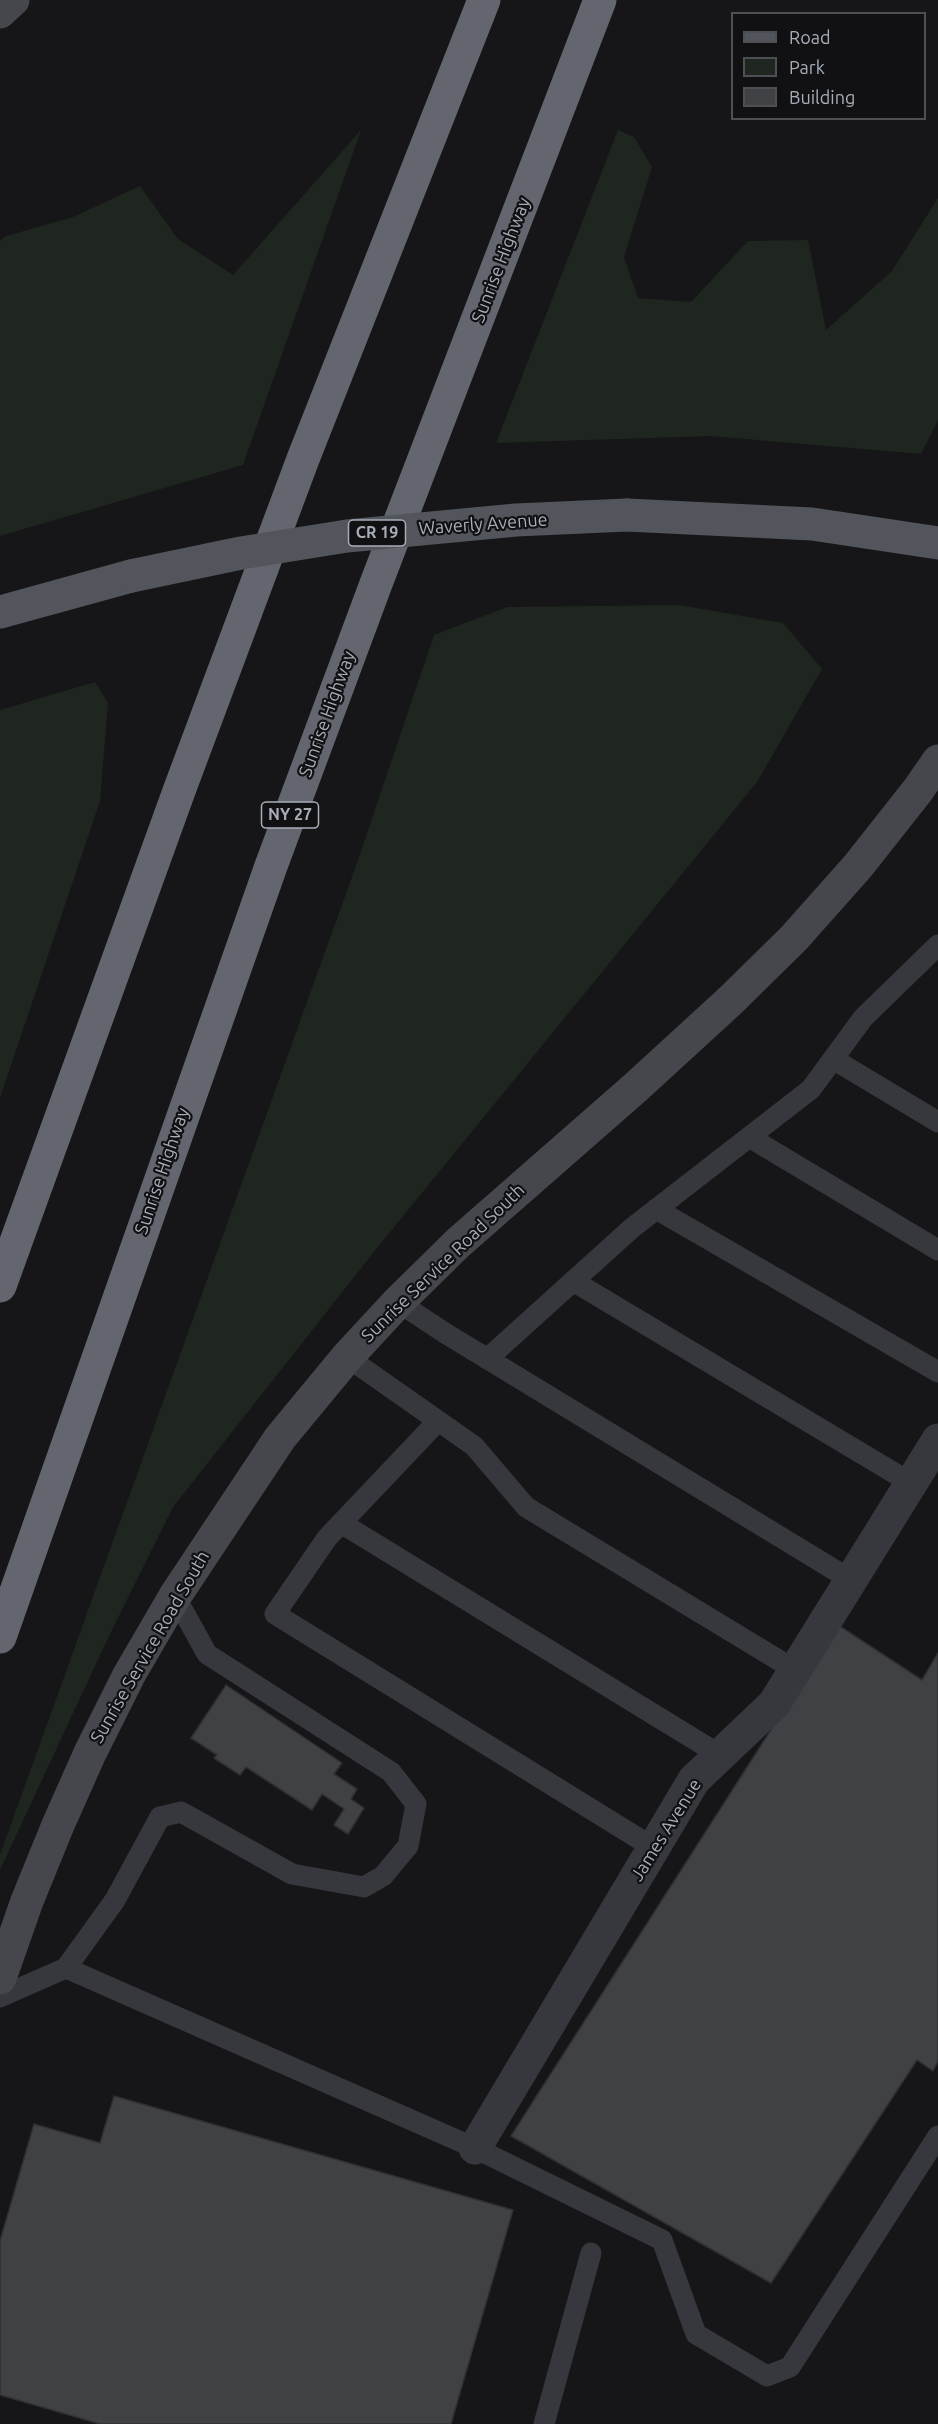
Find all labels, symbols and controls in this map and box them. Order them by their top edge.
legend [731,12,926,120]
text: Road [789,27,831,47]
text: Park [789,57,825,77]
text: Building [789,87,855,107]
street label: Sunrise Highway [467,194,535,326]
street label: Waverly Avenue [418,509,548,539]
road number: CR 19 [348,520,406,546]
street label: Sunrise Highway [294,648,360,780]
road number: NY 27 [262,802,318,828]
street label: Sunrise Highway [130,1105,194,1237]
street label: Sunrise Service Road South [357,1179,529,1347]
street label: Sunrise Service Road South [86,1547,214,1747]
street label: James Avenue [626,1775,706,1885]

